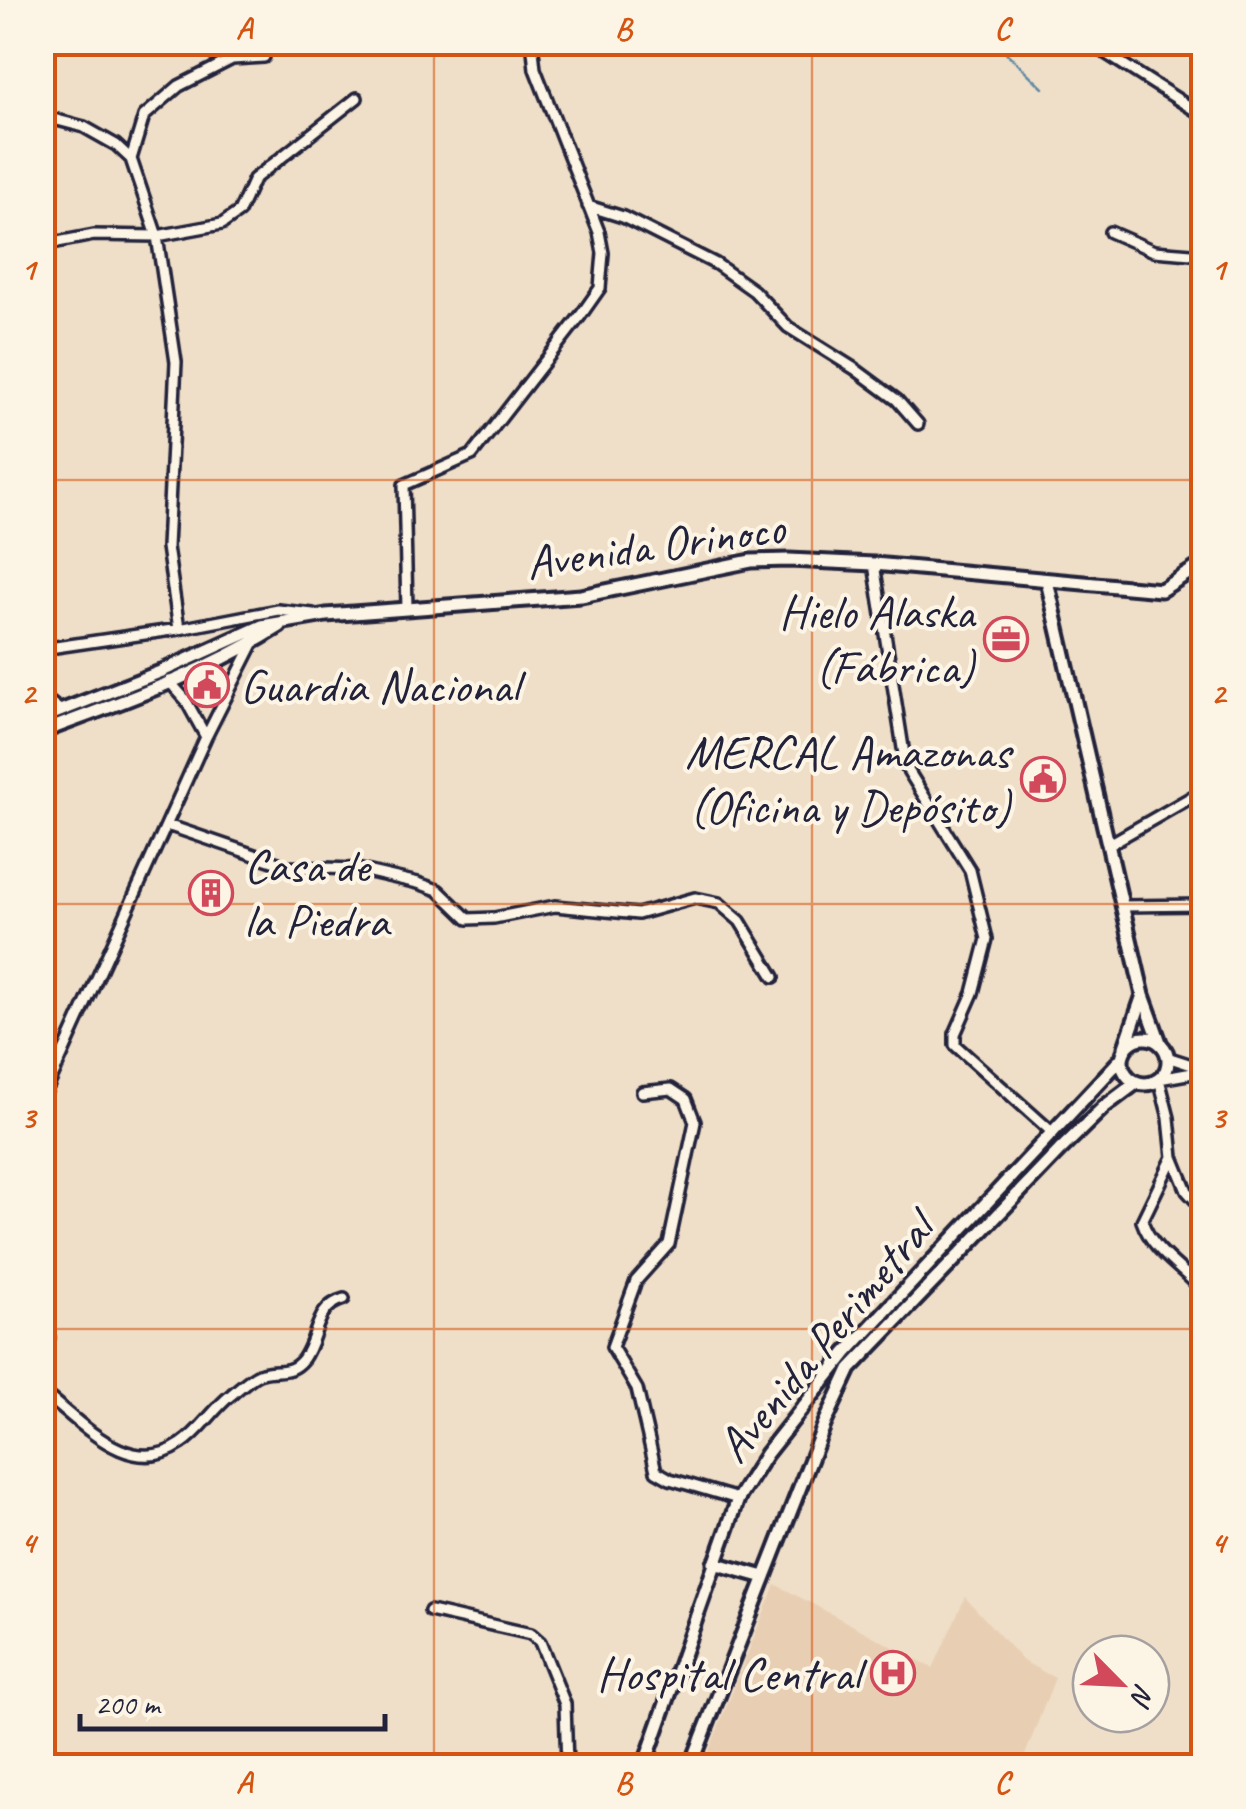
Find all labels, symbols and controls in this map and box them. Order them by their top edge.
text: A [236,8,255,49]
text: B [615,8,634,49]
text: C [994,8,1014,49]
text: 1 [21,248,39,289]
text: 1 [1211,248,1229,289]
street label: Avenida Orinoco [522,497,790,593]
place label: Hielo Alaska (Fábrica) [779,582,977,697]
office icon: Hielo Alaska (Fábrica) [983,616,1029,662]
place label: Guardia Nacional [240,656,527,716]
public building icon: Guardia Nacional [184,662,230,708]
text: 2 [21,673,38,714]
text: 2 [1211,673,1228,714]
place label: MERCAL Amazonas (Oficina y Depósito) [685,722,1015,837]
public building icon: MERCAL Amazonas (Oficina y Depósito) [1020,756,1066,802]
place label: Casa de la Piedra [244,836,392,951]
building icon: Casa de la Piedra [188,870,234,916]
text: 3 [21,1097,38,1138]
text: 3 [1211,1097,1228,1138]
street label: Avenida Perimetral [703,1195,951,1474]
text: 4 [21,1522,39,1563]
text: 4 [1211,1522,1229,1563]
north arrow [1071,1634,1171,1734]
place label: Hospital Central [597,1644,868,1704]
hospital icon: Hospital Central [870,1650,916,1696]
scale bar [80,1669,385,1731]
text: N [1122,1679,1163,1713]
text: 200 m [95,1685,162,1723]
text: A [236,1762,255,1803]
text: B [615,1762,634,1803]
text: C [994,1762,1014,1803]

